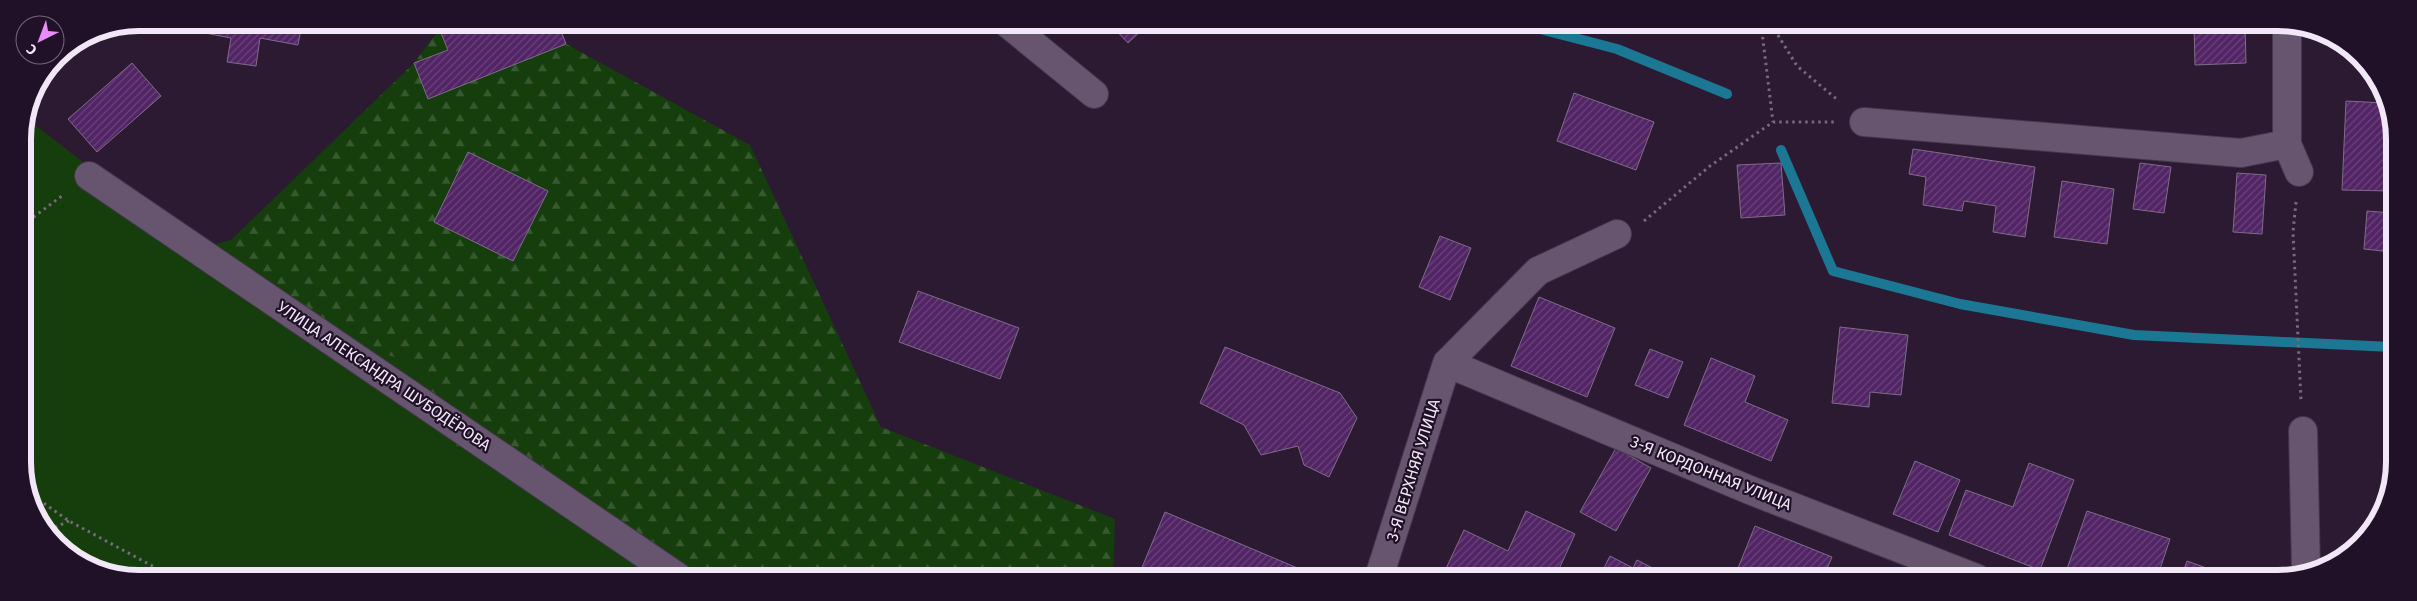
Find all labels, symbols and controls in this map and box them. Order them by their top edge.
north arrow [15,15,65,65]
text: С [23,40,40,58]
street label: УЛИЦА АЛЕКСАНДРА ШУБОДЁРОВА [274,297,495,455]
street label: 3-Я ВЕРХНЯЯ УЛИЦА [1382,396,1444,544]
street label: 3-Я КОРДОННАЯ УЛИЦА [1628,432,1795,514]

